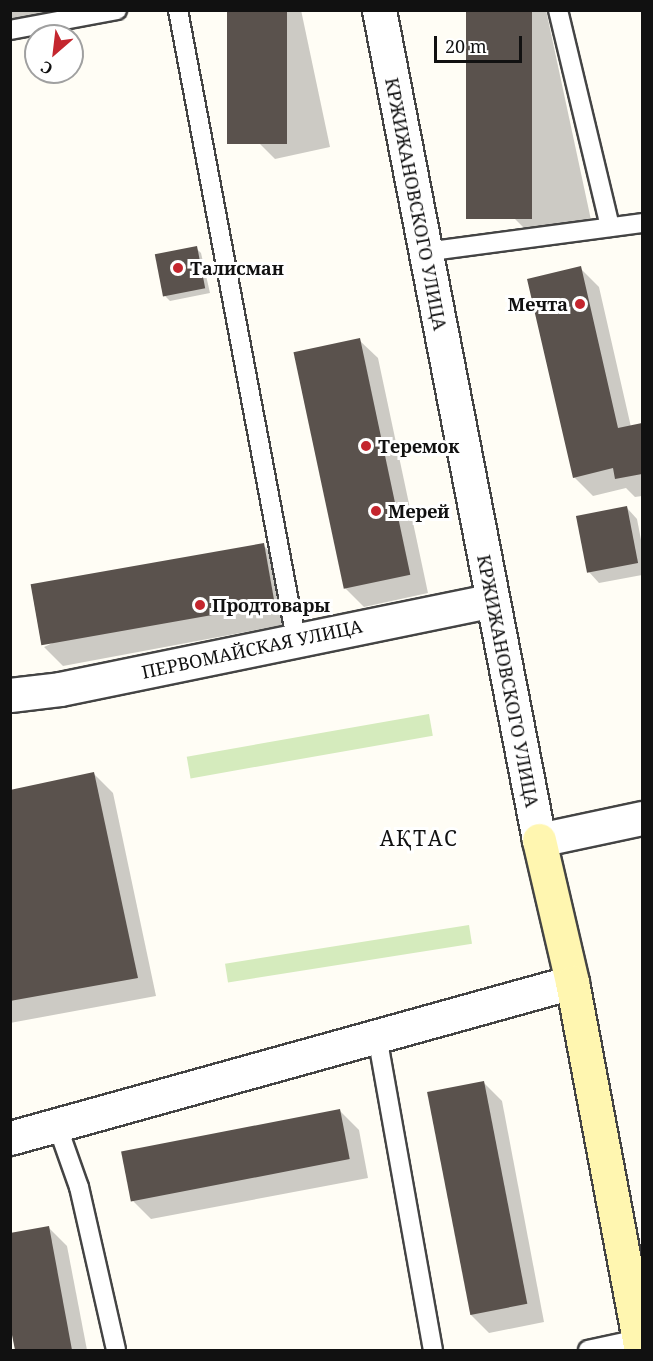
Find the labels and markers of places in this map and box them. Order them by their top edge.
place label: Талисман [190,257,284,279]
marker: Талисман [171,261,185,275]
place label: Мечта [508,293,568,315]
marker: Мечта [573,297,587,311]
place label: Теремок [378,435,459,457]
marker: Теремок [359,439,373,453]
place label: Мерей [388,500,450,522]
marker: Мерей [369,504,383,518]
place label: Продтовары [212,594,330,616]
marker: Продтовары [193,598,207,612]

